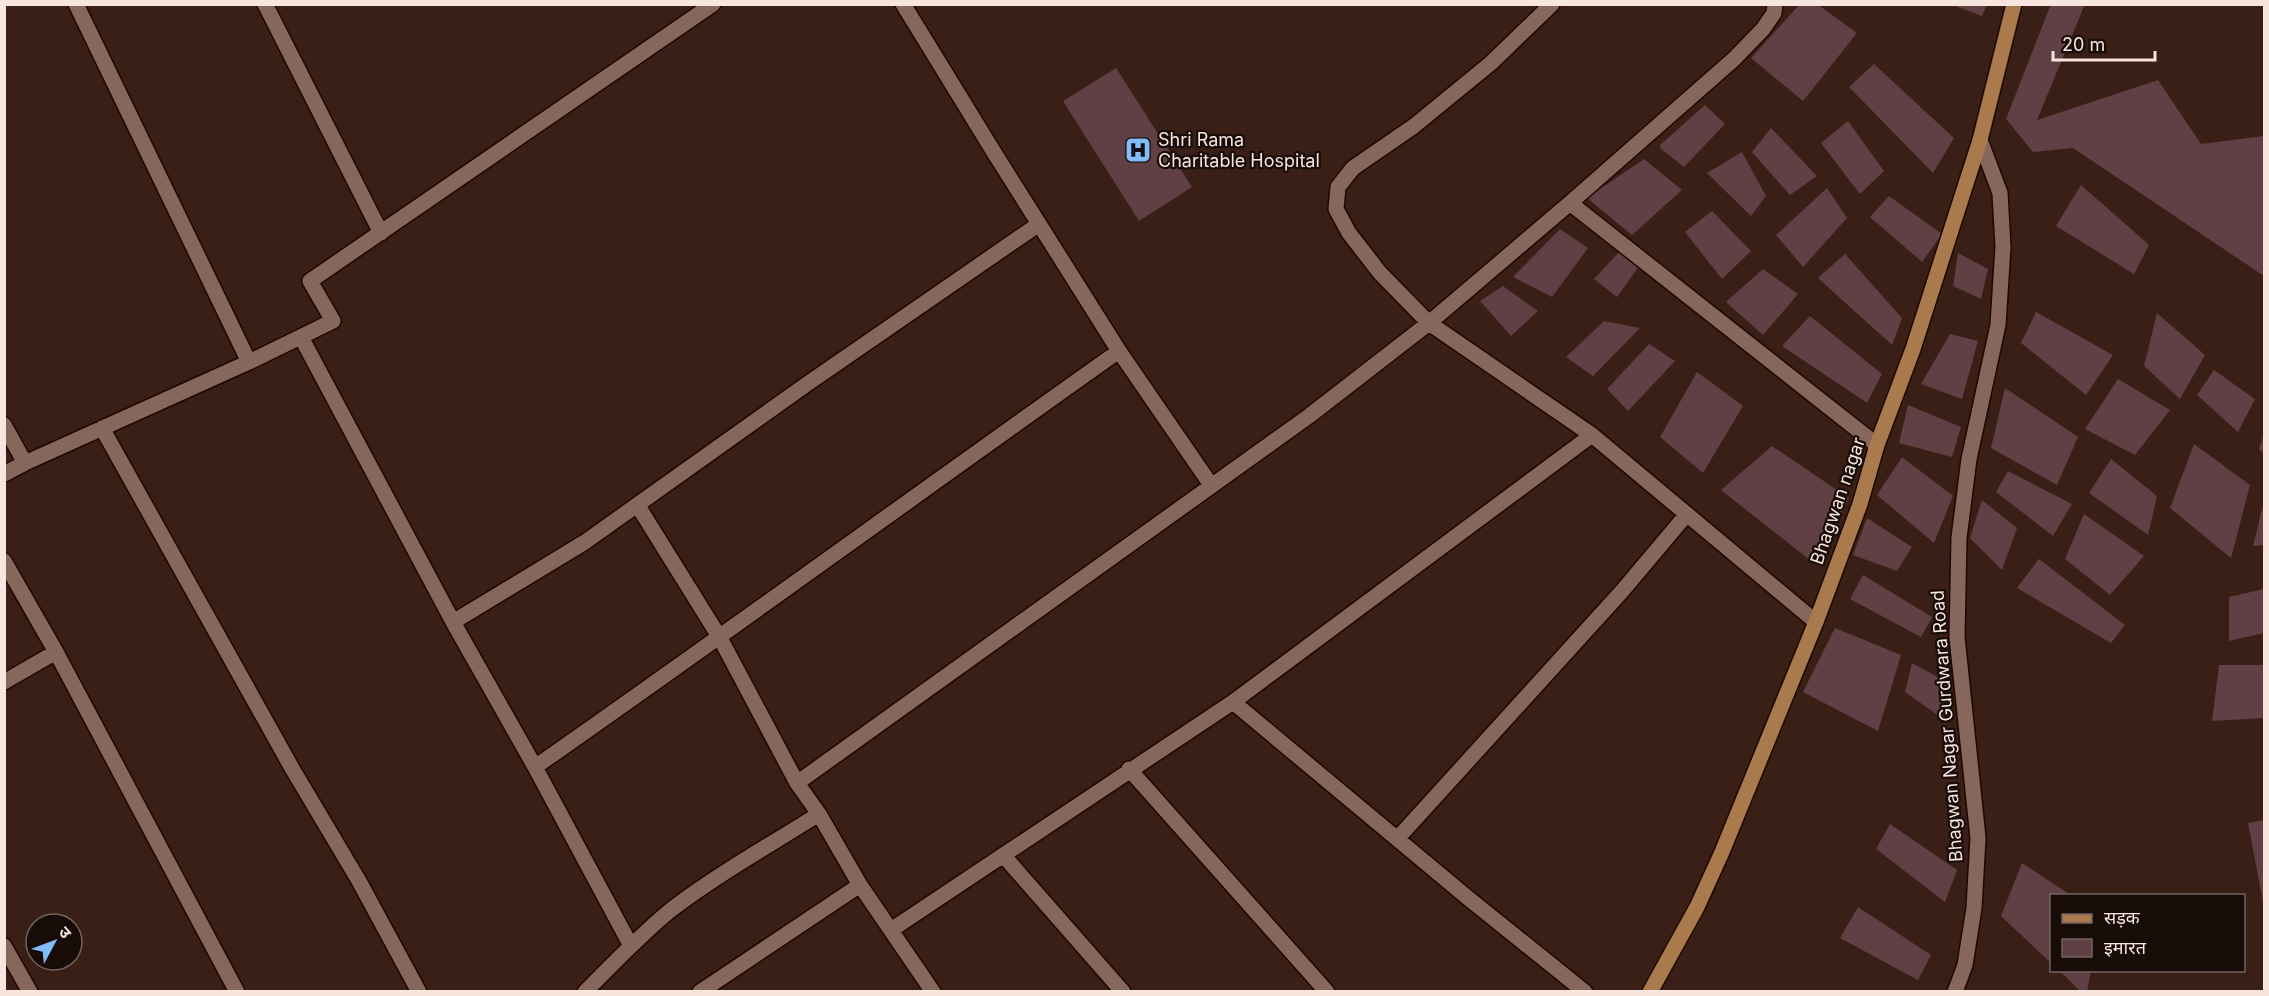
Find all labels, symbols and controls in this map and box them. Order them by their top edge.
scale bar [2053,24,2155,62]
text: 20 m [2062,34,2105,55]
place label: Shri Rama Charitable Hospital [1158,129,1320,171]
hospital icon: Shri Rama Charitable Hospital [1123,135,1153,165]
street label: Bhagwan nagar [1806,434,1869,567]
street label: Bhagwan Nagar Gurdwara Road [1927,589,1966,863]
legend [2050,894,2245,972]
text: सड़क [2104,907,2141,928]
north arrow [24,912,84,972]
text: उ [55,922,76,943]
text: इमारत [2104,937,2147,958]

